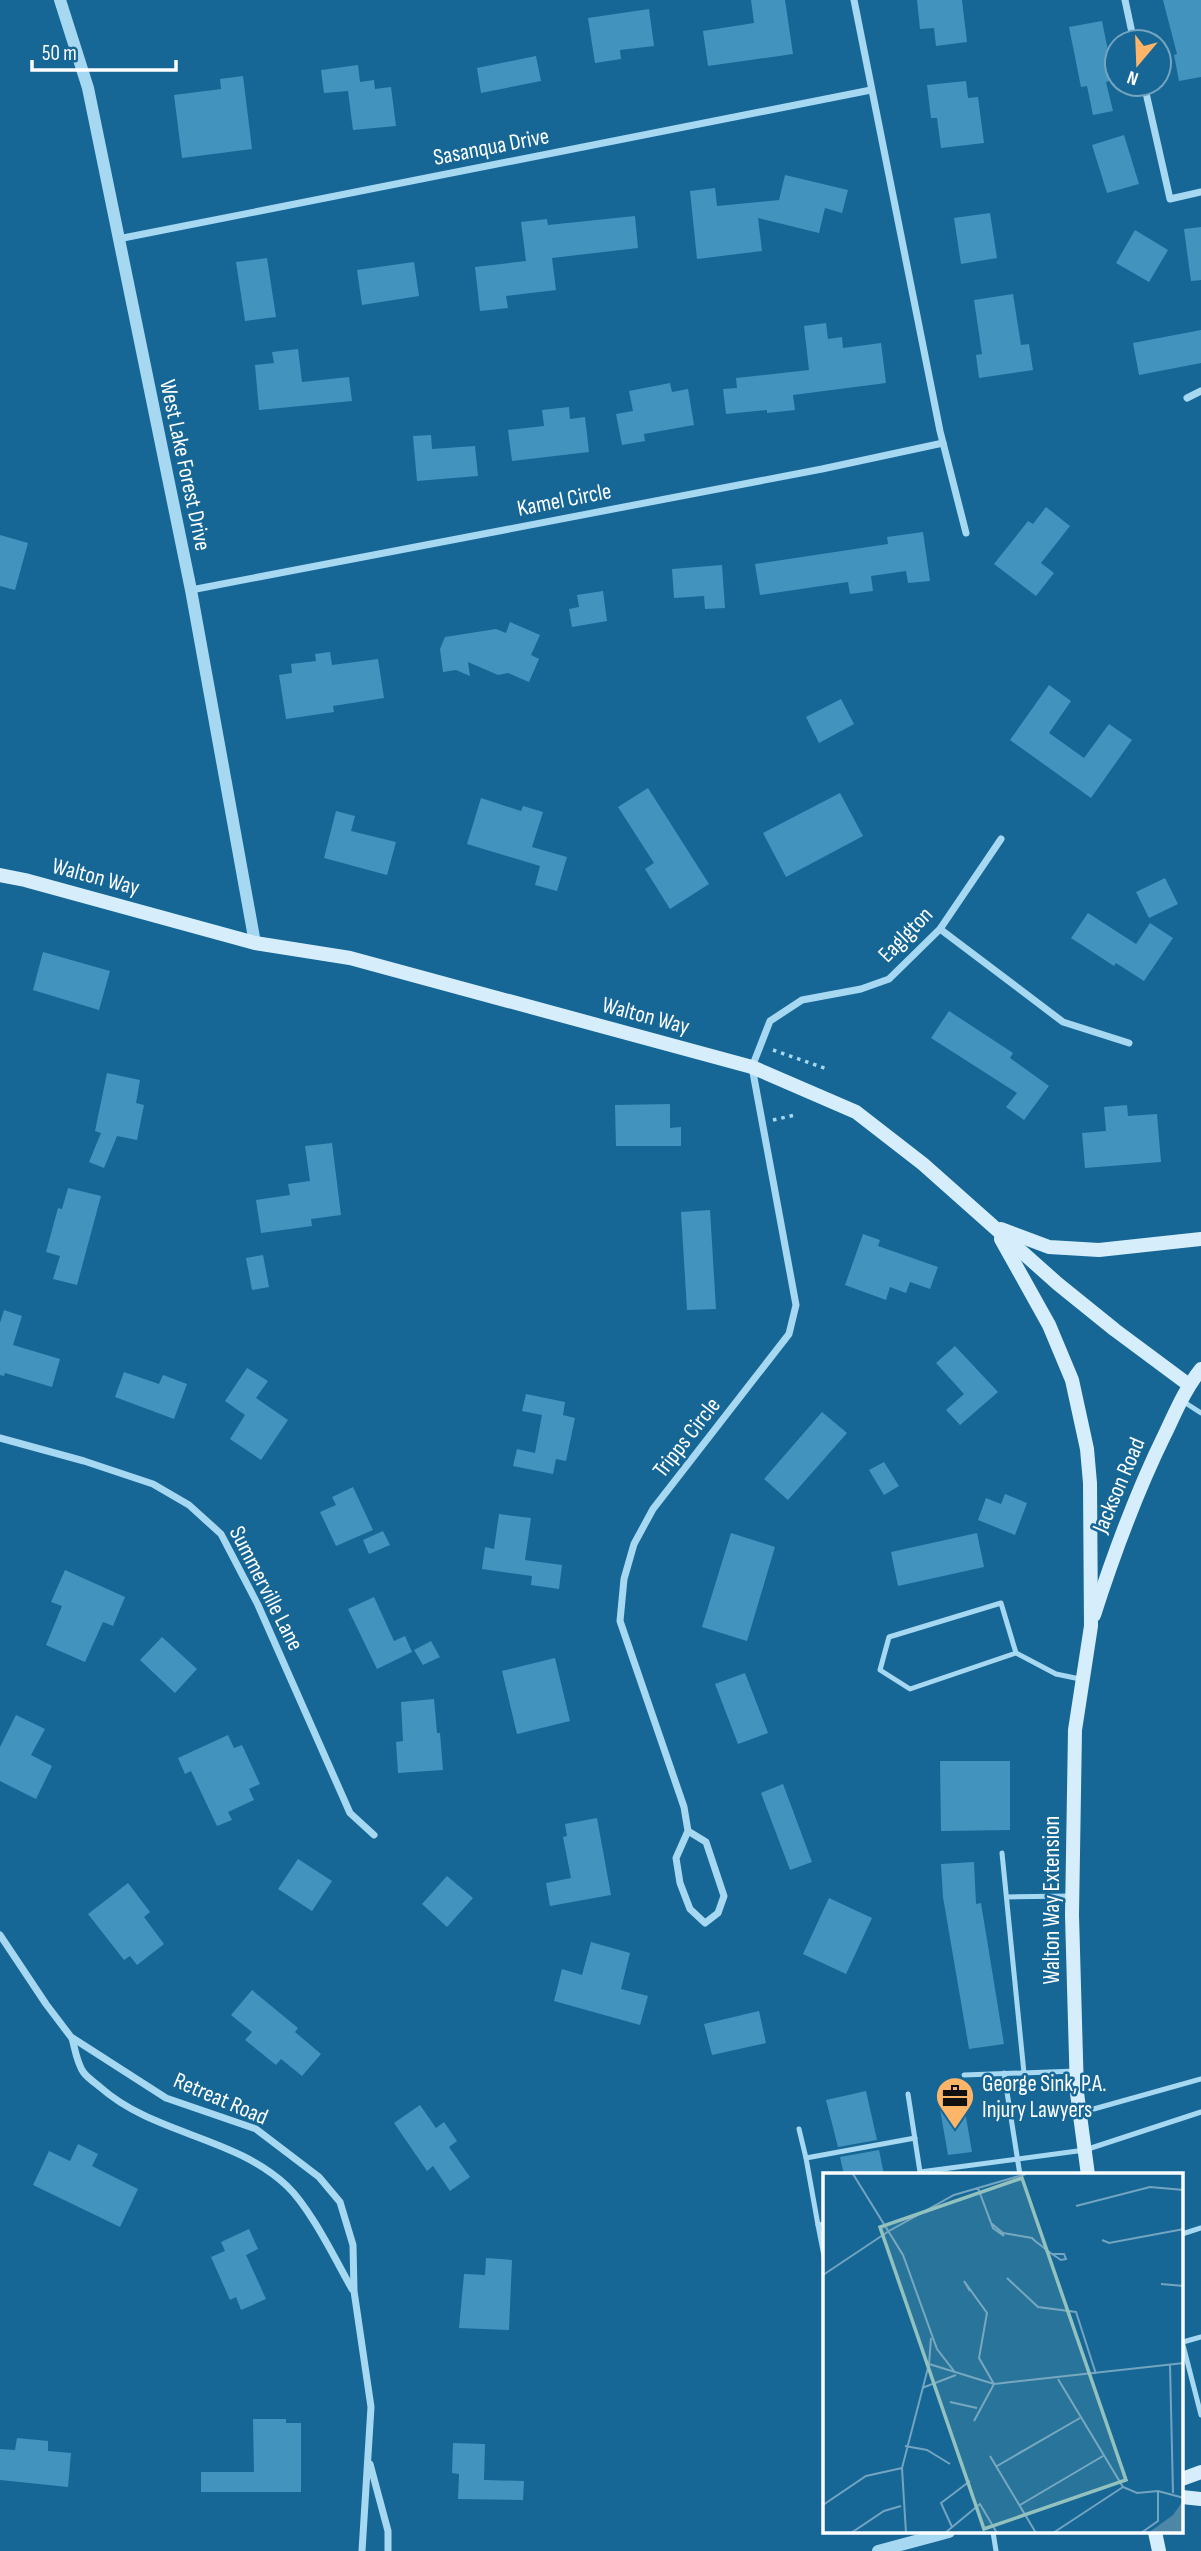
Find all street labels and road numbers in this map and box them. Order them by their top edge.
street label: Sasanqua Drive [431,122,551,172]
street label: West Lake Forest Drive [153,377,217,553]
street label: Kamel Circle [515,477,614,523]
street label: Walton Way [49,852,143,902]
street label: Eaglgton [872,901,939,968]
street label: Walton Way [599,991,693,1041]
street label: Tripps Circle [647,1392,727,1483]
street label: Jackson Road [1086,1433,1152,1538]
street label: Summerville Lane [223,1521,309,1655]
street label: Walton Way Extension [1038,1816,1066,1984]
street label: Retreat Road [169,2067,272,2131]

